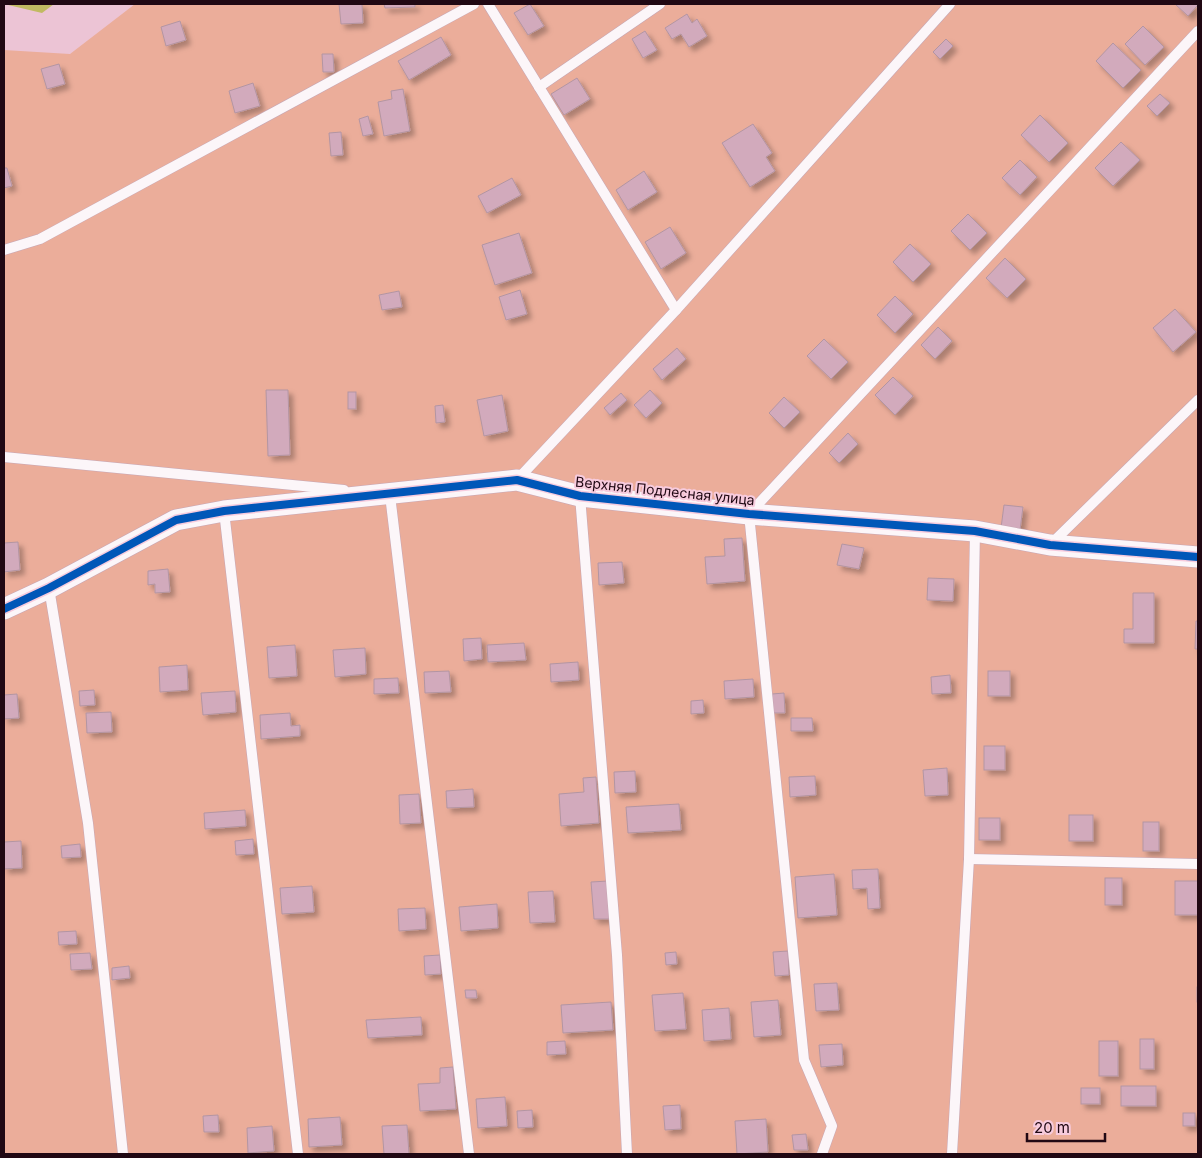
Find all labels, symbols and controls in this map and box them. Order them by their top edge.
street label: Верхняя Подлесная улица [574,473,756,508]
scale bar [1027,1110,1104,1142]
text: 20 m [1034,1118,1070,1137]

